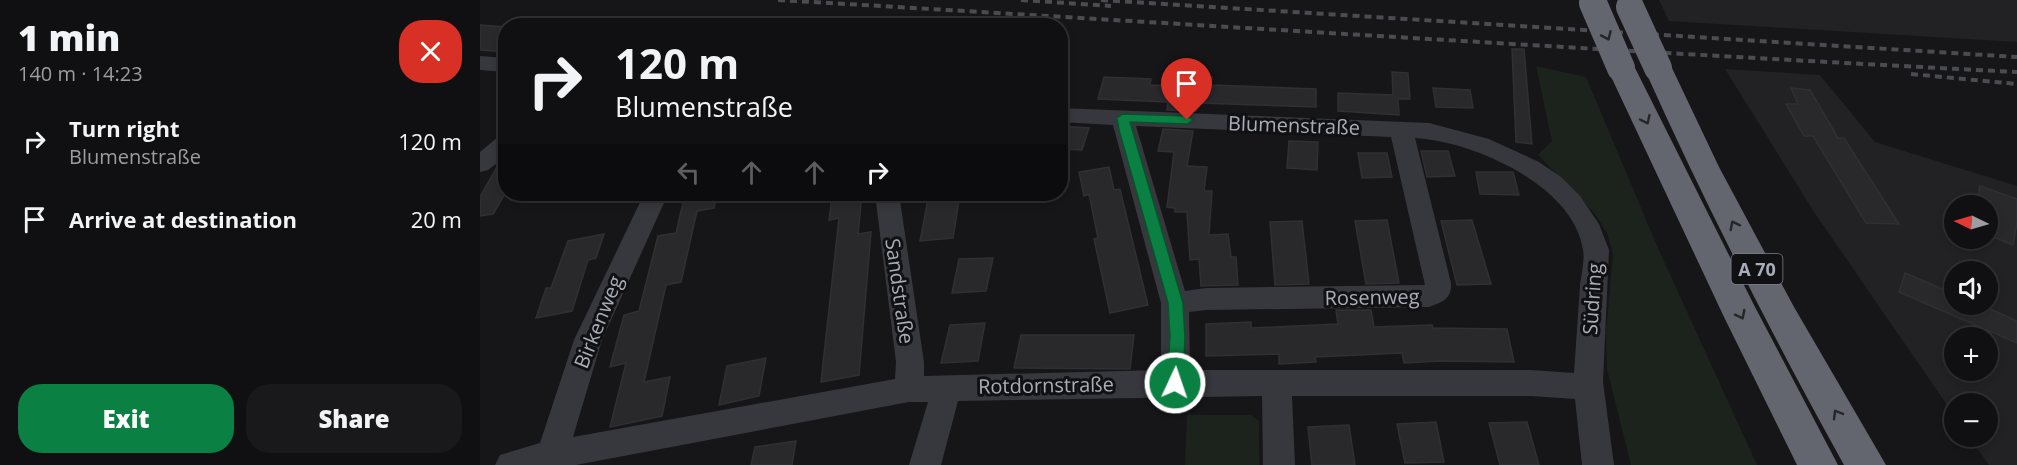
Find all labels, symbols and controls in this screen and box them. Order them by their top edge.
text: 1 min [18,13,120,62]
button: close [399,20,462,83]
one-way arrow [1600,29,1612,40]
text: 120 m [615,34,739,91]
icon: right [516,42,594,120]
pin [1161,58,1212,120]
text: 140 m · 14:23 [18,60,143,87]
icon: arrive [1170,67,1203,100]
text: Blumenstraße [615,88,793,125]
street label: Blumenstraße [1228,109,1360,141]
text: Turn right [69,113,180,143]
one-way arrow [1639,114,1651,125]
icon: right [18,125,51,158]
text: 120 m [398,126,462,156]
text: Blumenstraße [69,143,201,170]
icon: left [672,156,705,189]
icon: ahead [735,156,768,189]
icon: ahead [798,156,831,189]
icon: right [861,156,894,189]
north arrow [1944,195,1998,249]
map controls [1944,195,1998,447]
icon: arrive [18,203,51,236]
text: Arrive at destination [69,204,297,234]
text: 20 m [411,204,462,234]
one-way arrow [1729,220,1741,231]
street label: Sandstraße [879,237,921,345]
road number: A 70 [1732,254,1782,284]
button: sound [1944,261,1998,315]
street label: Südring [1576,262,1608,336]
street label: Birkenweg [567,272,629,372]
street label: Rosenweg [1324,283,1420,311]
one-way arrow [1734,308,1745,319]
button: + [1944,327,1998,381]
position arrow [1143,351,1207,415]
street label: Rotdornstraße [978,370,1114,400]
button: Exit [18,384,234,453]
button: Share [246,384,462,453]
button: − [1944,393,1998,447]
one-way arrow [1833,410,1844,420]

